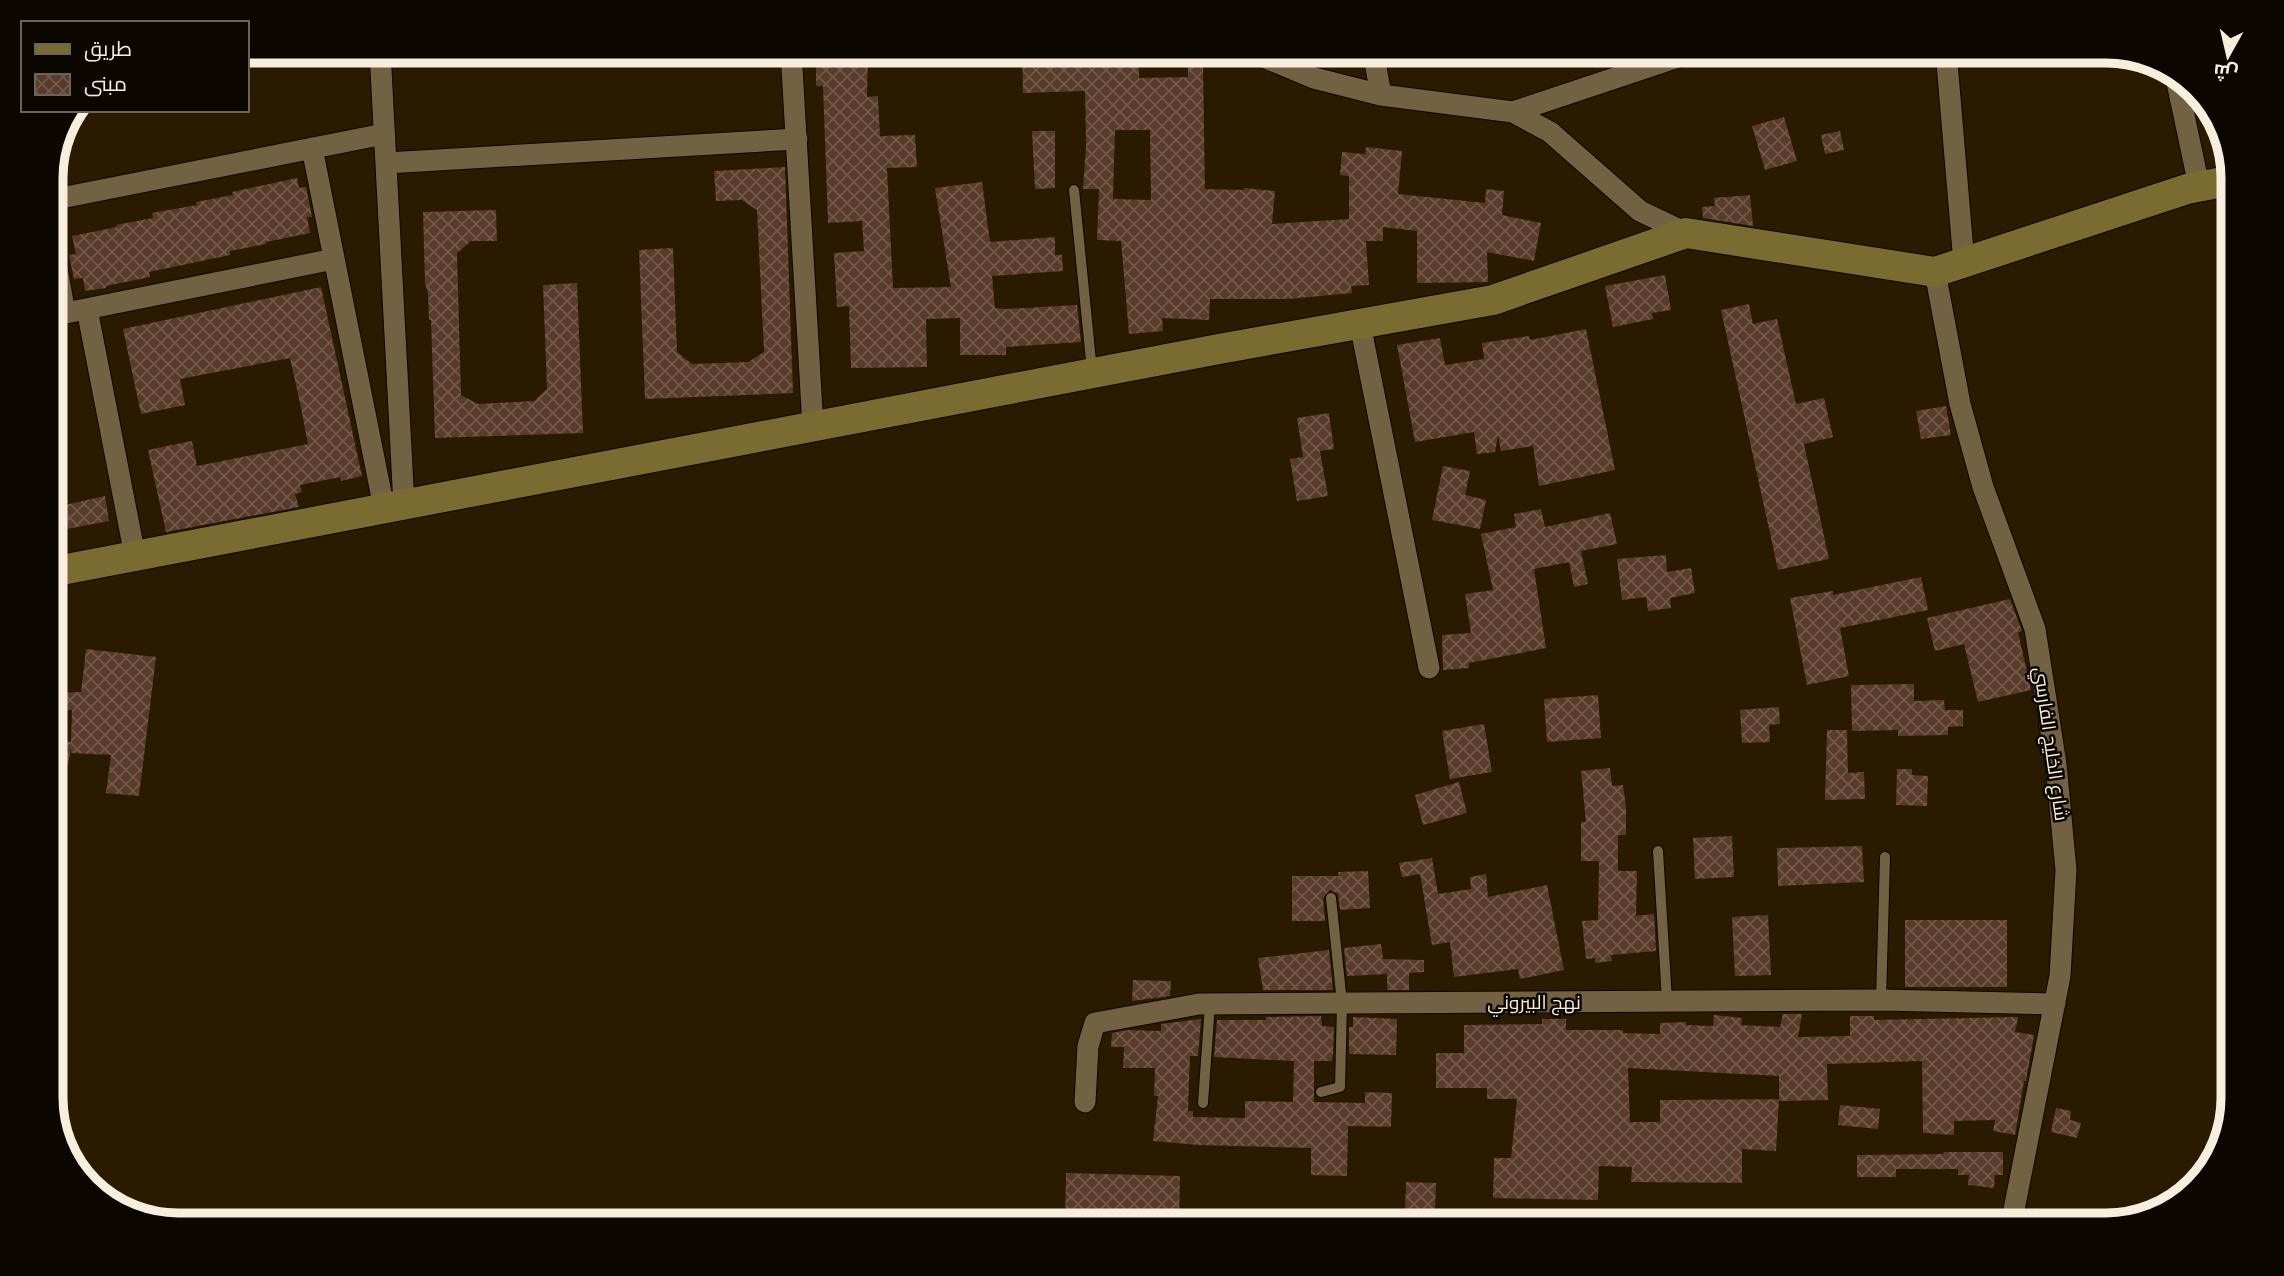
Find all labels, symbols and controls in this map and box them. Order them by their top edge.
legend [21,21,248,112]
north arrow [2193,21,2263,91]
text: طريق [84,36,132,62]
text: ش [2212,59,2239,85]
text: مبنى [84,71,127,97]
street label: شارع الخليج الفارسي [2026,666,2073,823]
street label: نهج البيروني [1487,991,1581,1017]

